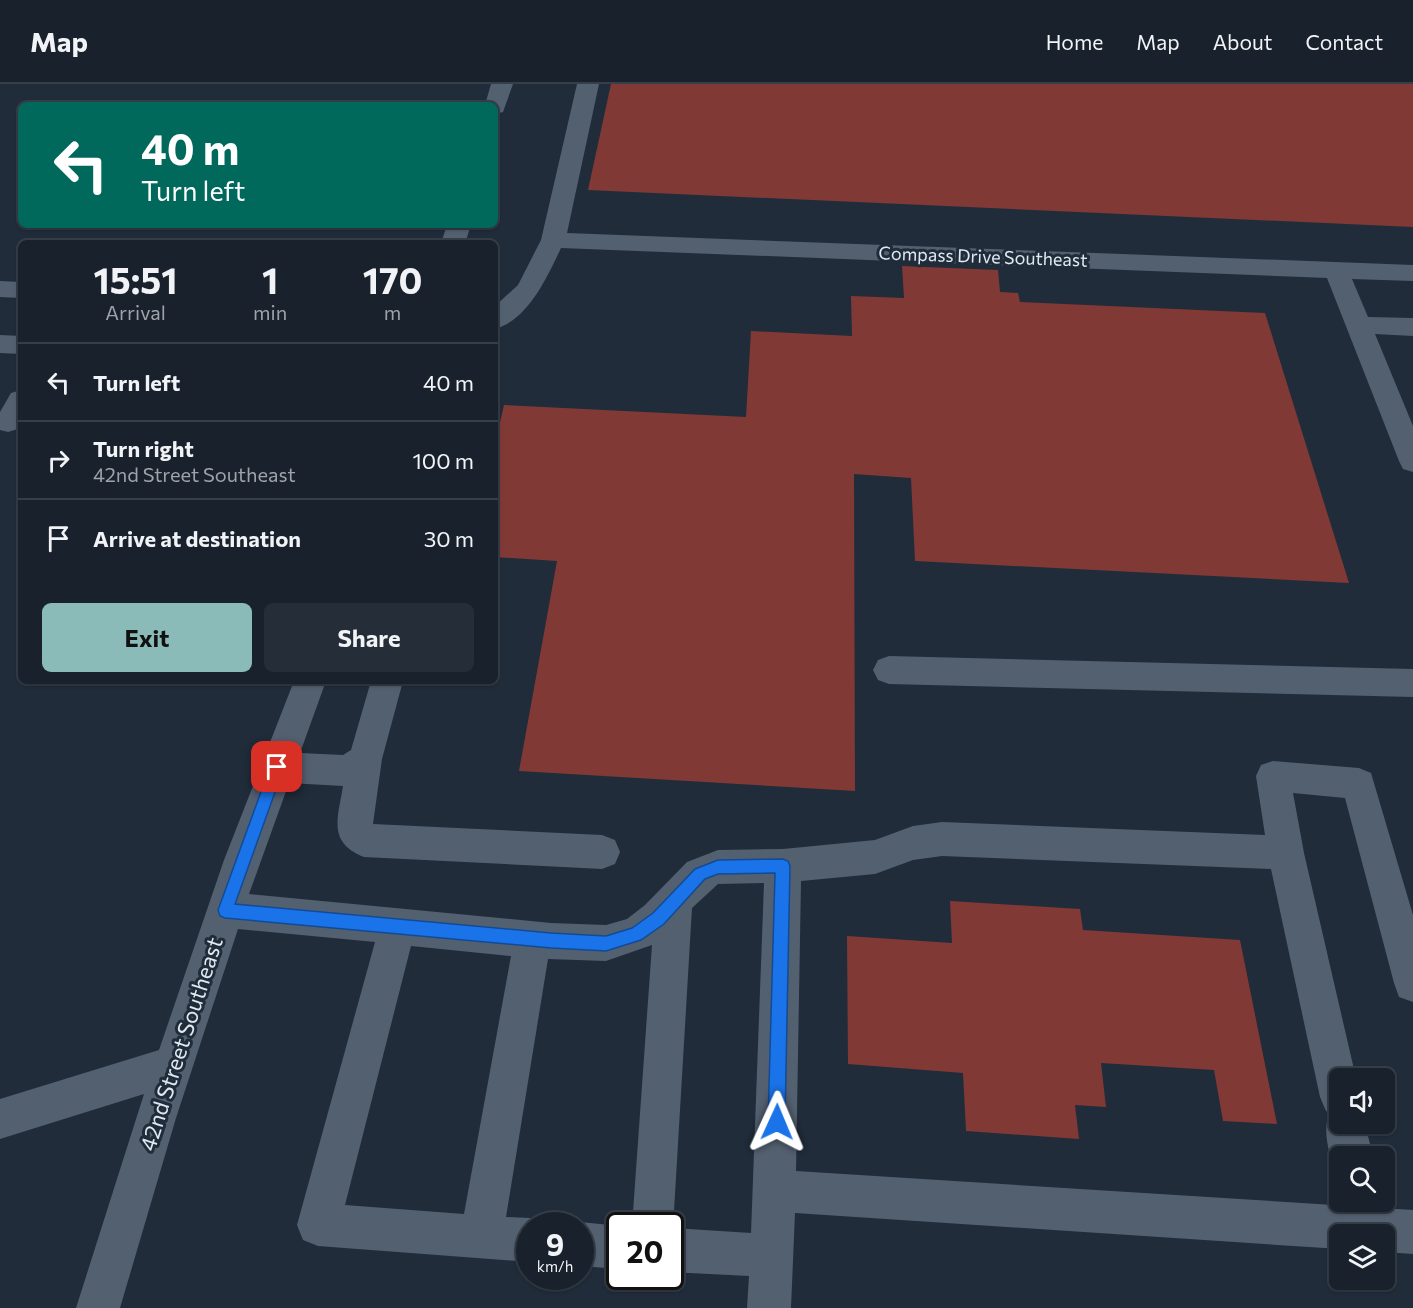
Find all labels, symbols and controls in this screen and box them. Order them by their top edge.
text: Map [30,24,88,58]
text: Home [1046,29,1103,54]
text: Map [1136,29,1180,54]
text: About [1213,29,1272,54]
text: Contact [1305,29,1383,54]
text: 40 m [141,122,239,174]
icon: left [42,126,120,204]
text: Turn left [141,174,245,207]
street label: Compass Drive Southeast [878,241,1088,271]
text: 15:51 [94,257,178,301]
text: 1 [262,257,278,301]
text: 170 [363,257,422,301]
text: Arrival [105,300,166,324]
text: min [253,300,287,324]
text: m [384,300,401,324]
icon: left [42,366,75,399]
text: Turn left [93,369,180,396]
text: 40 m [423,369,474,396]
text: Turn right [93,435,194,462]
icon: right [42,444,75,477]
text: 100 m [412,447,474,474]
text: 42nd Street Southeast [93,462,296,486]
icon: arrive [42,522,75,555]
text: Arrive at destination [93,525,301,552]
text: 30 m [424,525,474,552]
button: Exit [42,603,252,672]
button: Share [264,603,474,672]
pin [251,741,302,792]
icon: arrive [260,750,293,783]
street label: 42nd Street Southeast [133,934,228,1154]
map controls [1329,1068,1395,1290]
button: sound [1329,1068,1395,1134]
position arrow [745,1090,809,1154]
button: search [1329,1146,1395,1212]
speed limit sign: 20 [606,1212,684,1290]
button: layers [1329,1224,1395,1290]
text: 9 [546,1225,564,1262]
text: km/h [537,1257,573,1275]

